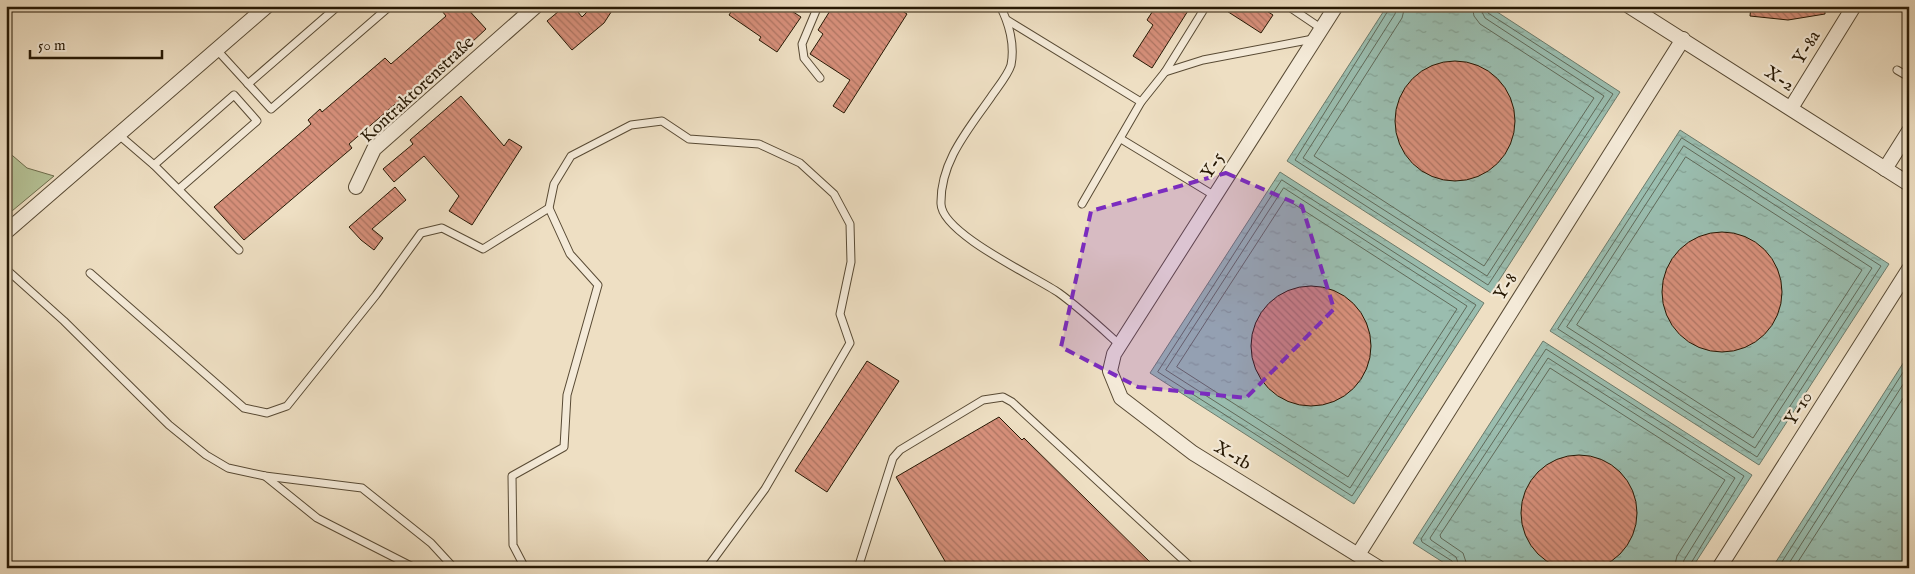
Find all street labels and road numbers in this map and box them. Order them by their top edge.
street label: Y-8a [1788,26,1827,69]
street label: Kontraktorenstraße [356,32,480,149]
street label: X-2 [1760,61,1799,97]
street label: Y-5 [1196,148,1231,183]
street label: Y-8 [1489,269,1523,305]
street label: Y-10 [1780,387,1819,430]
street label: X-1b [1209,436,1255,476]

